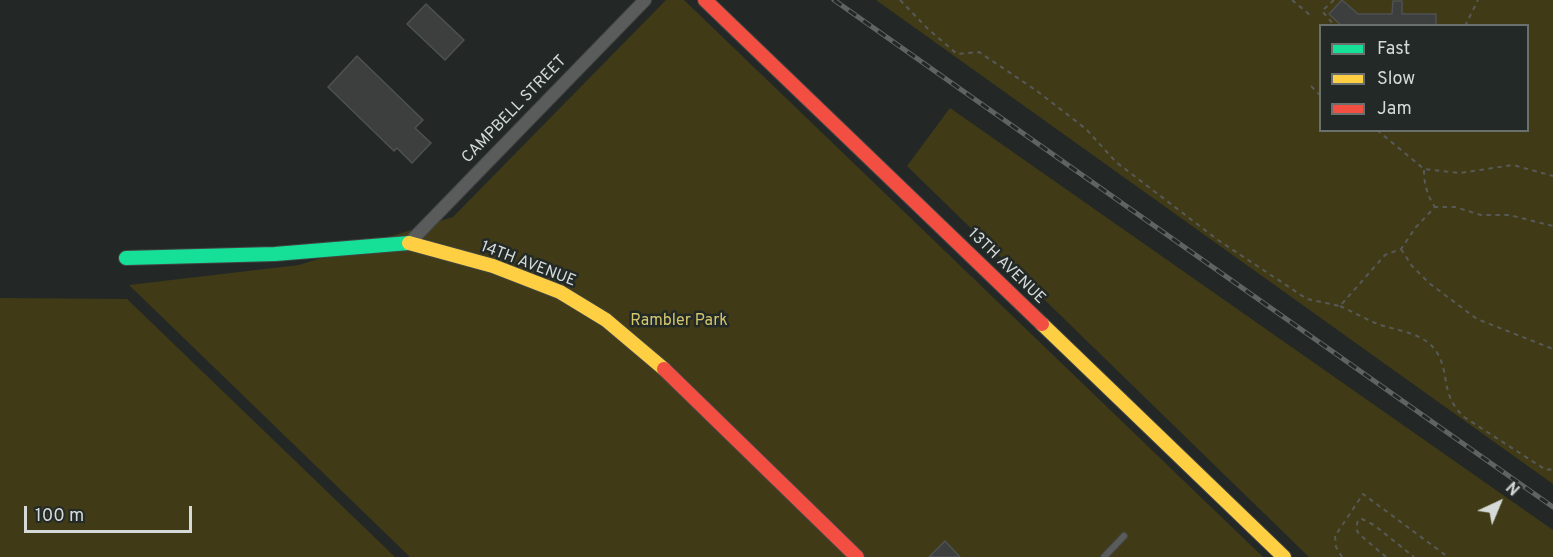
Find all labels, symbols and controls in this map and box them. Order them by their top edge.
legend [1319,24,1529,132]
text: Fast [1377,38,1410,61]
street label: CAMPBELL STREET [459,52,571,168]
text: Slow [1377,68,1415,91]
text: Jam [1377,98,1412,121]
street label: 13TH AVENUE [963,225,1049,309]
street label: 14TH AVENUE [478,238,578,292]
park label: Rambler Park [630,312,728,332]
north arrow [1469,473,1529,533]
text: N [1500,479,1523,501]
scale bar [27,494,195,532]
text: 100 m [35,505,84,528]

